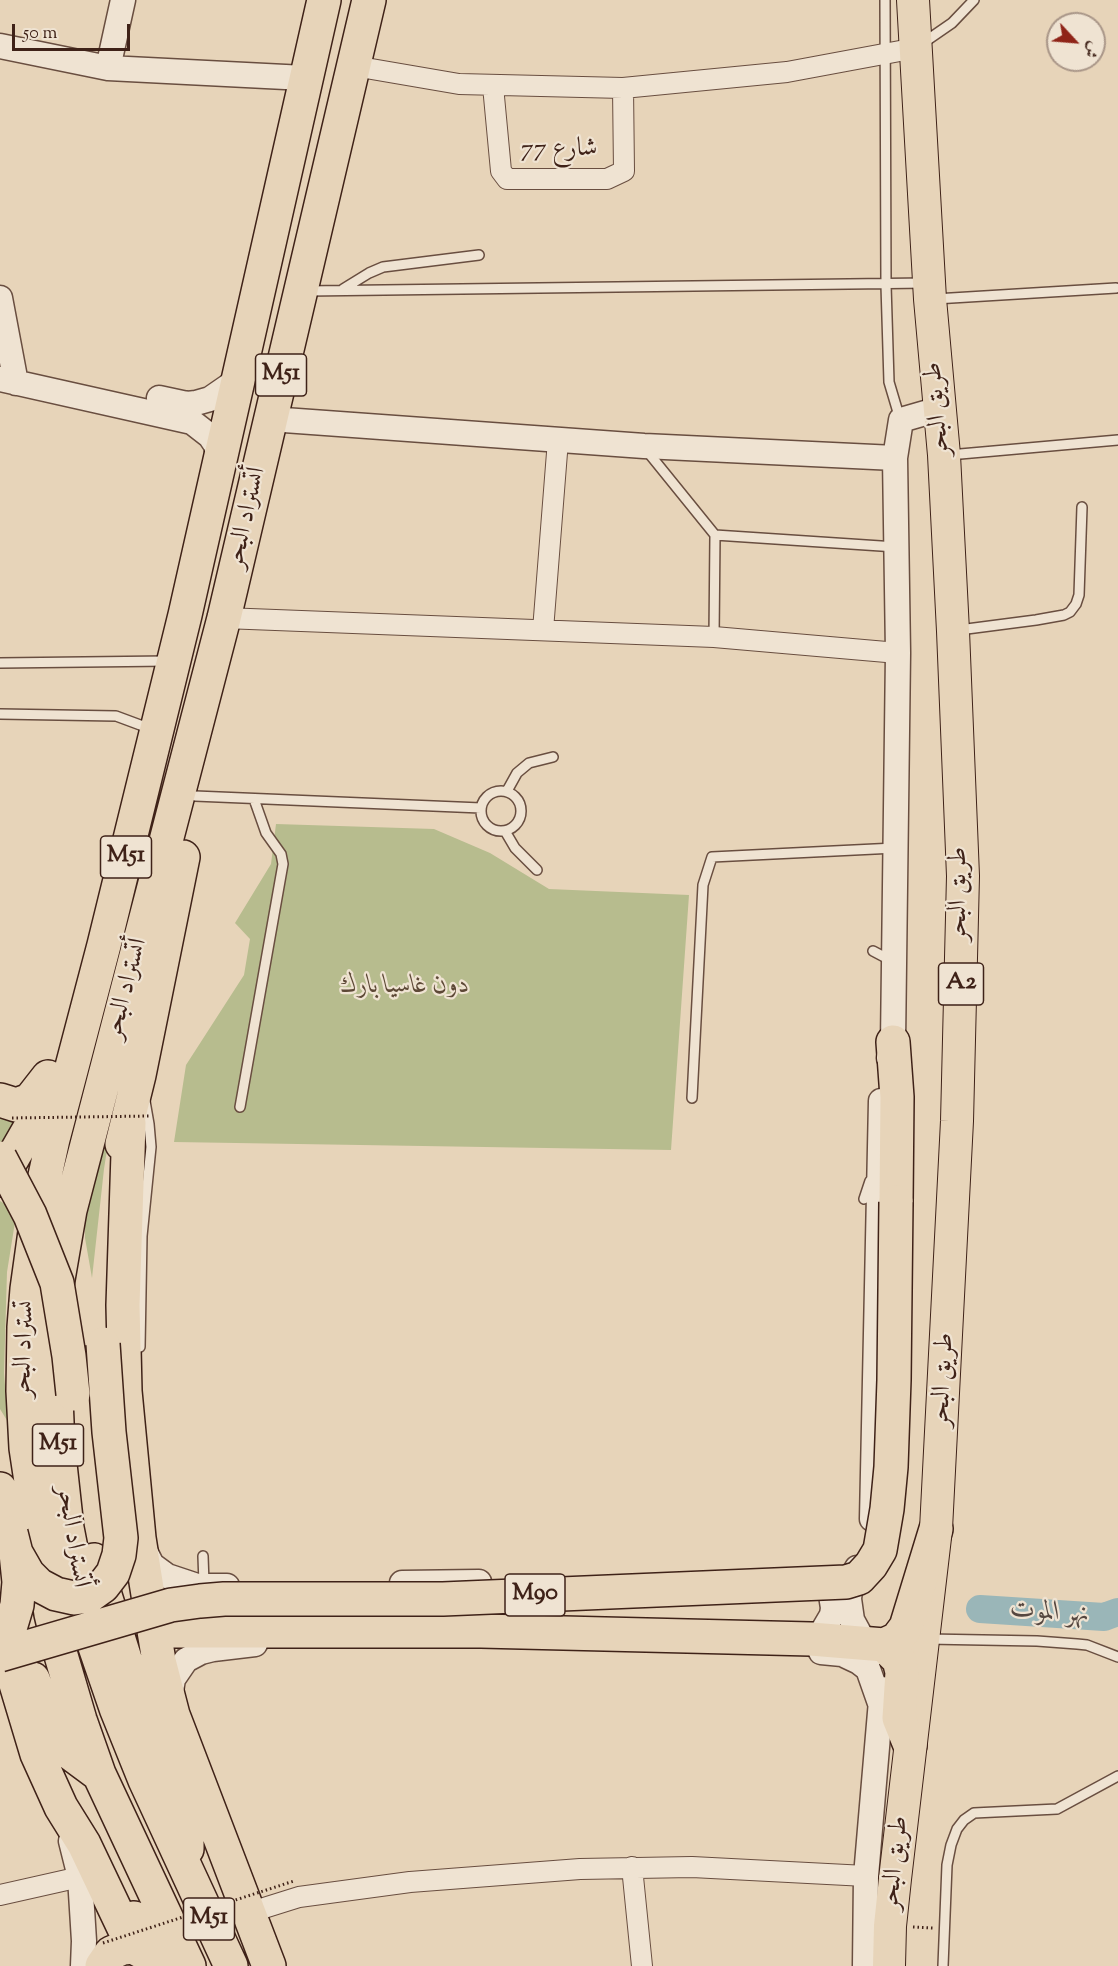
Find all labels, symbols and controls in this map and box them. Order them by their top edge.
scale bar [15,12,134,50]
north arrow [1046,12,1106,72]
text: 50 m [23,21,57,47]
text: ش [1077,37,1105,61]
street label: شارع 77 [520,135,598,167]
road number: M51 [256,354,306,396]
street label: طريق البحر [919,361,959,457]
street label: أتستراد البحر [221,464,275,572]
road number: M51 [100,836,152,878]
street label: طريق البحر [945,847,977,941]
street label: أتستراد البحر [100,935,156,1043]
road number: A2 [938,963,984,1005]
park label: دون غاسيا بارك [340,972,470,1004]
street label: تستراد البحر [9,1300,43,1398]
street label: طريق البحر [927,1332,963,1428]
road number: M51 [32,1424,84,1466]
street label: أتستراد البحر [48,1484,94,1590]
road number: M90 [505,1574,565,1616]
water label: نهر الموت [1009,1595,1091,1633]
street label: طريق البحر [877,1814,917,1912]
road number: M51 [184,1898,234,1940]

